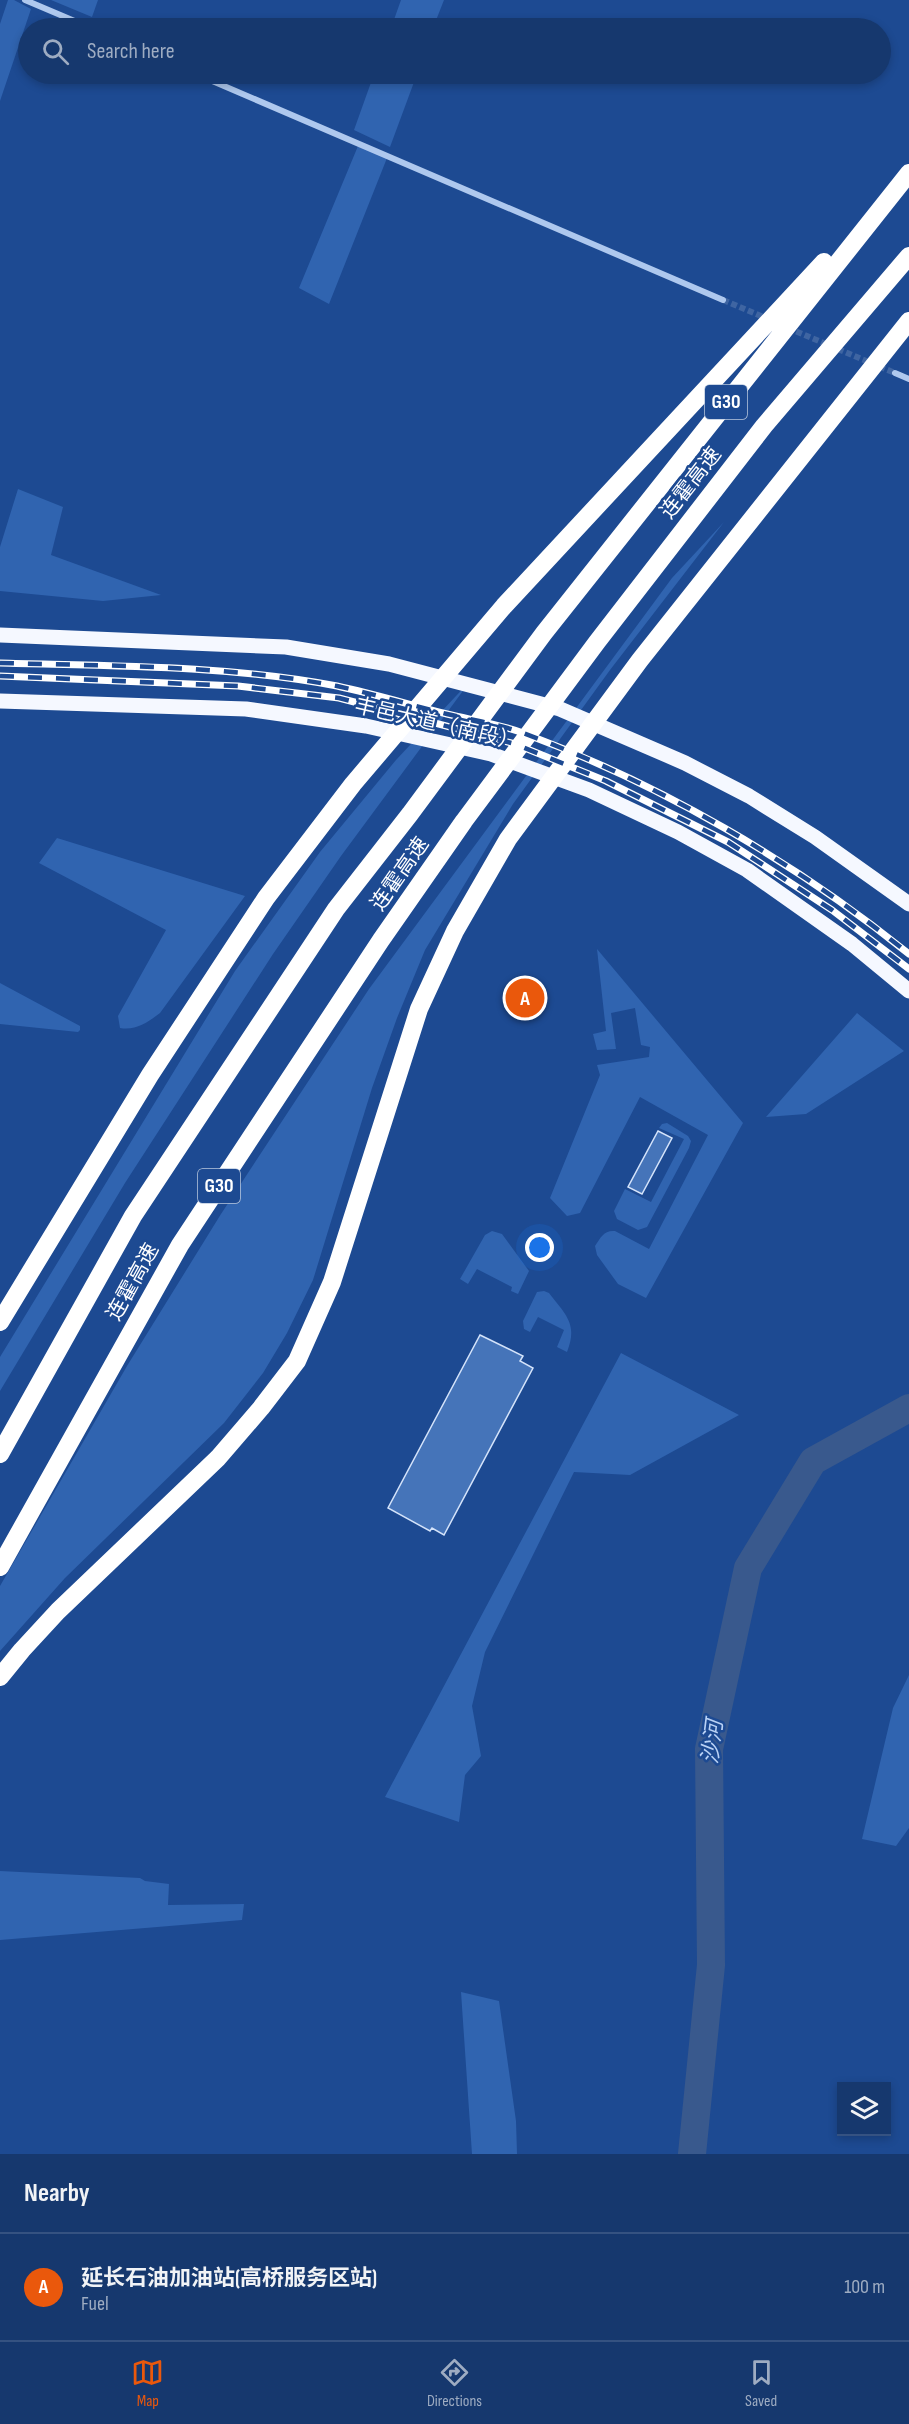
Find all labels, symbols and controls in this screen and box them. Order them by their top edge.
search box [18,18,891,84]
icon: search [39,35,72,68]
text: Search here [87,38,174,65]
road number: G30 [705,385,747,419]
street label: 连霍高速 [655,442,727,524]
street label: 丰邑大道（南段） [352,693,522,755]
street label: 连霍高速 [366,832,434,916]
pin: A [506,976,544,1020]
road number: G30 [198,1169,240,1203]
your location [525,1233,554,1262]
street label: 连霍高速 [102,1239,164,1325]
water label: 沙河 [697,1715,730,1765]
map controls [837,2082,891,2136]
button: layers [837,2082,891,2136]
text: Nearby [24,2178,90,2209]
text: 延长石油加油站(高桥服务区站) [81,2265,377,2292]
text: A [39,2275,48,2299]
text: 100 m [844,2275,885,2299]
text: Fuel [81,2292,109,2316]
tab: Map [131,2356,164,2411]
tab: Directions [427,2356,482,2411]
tab: Saved [745,2356,778,2411]

